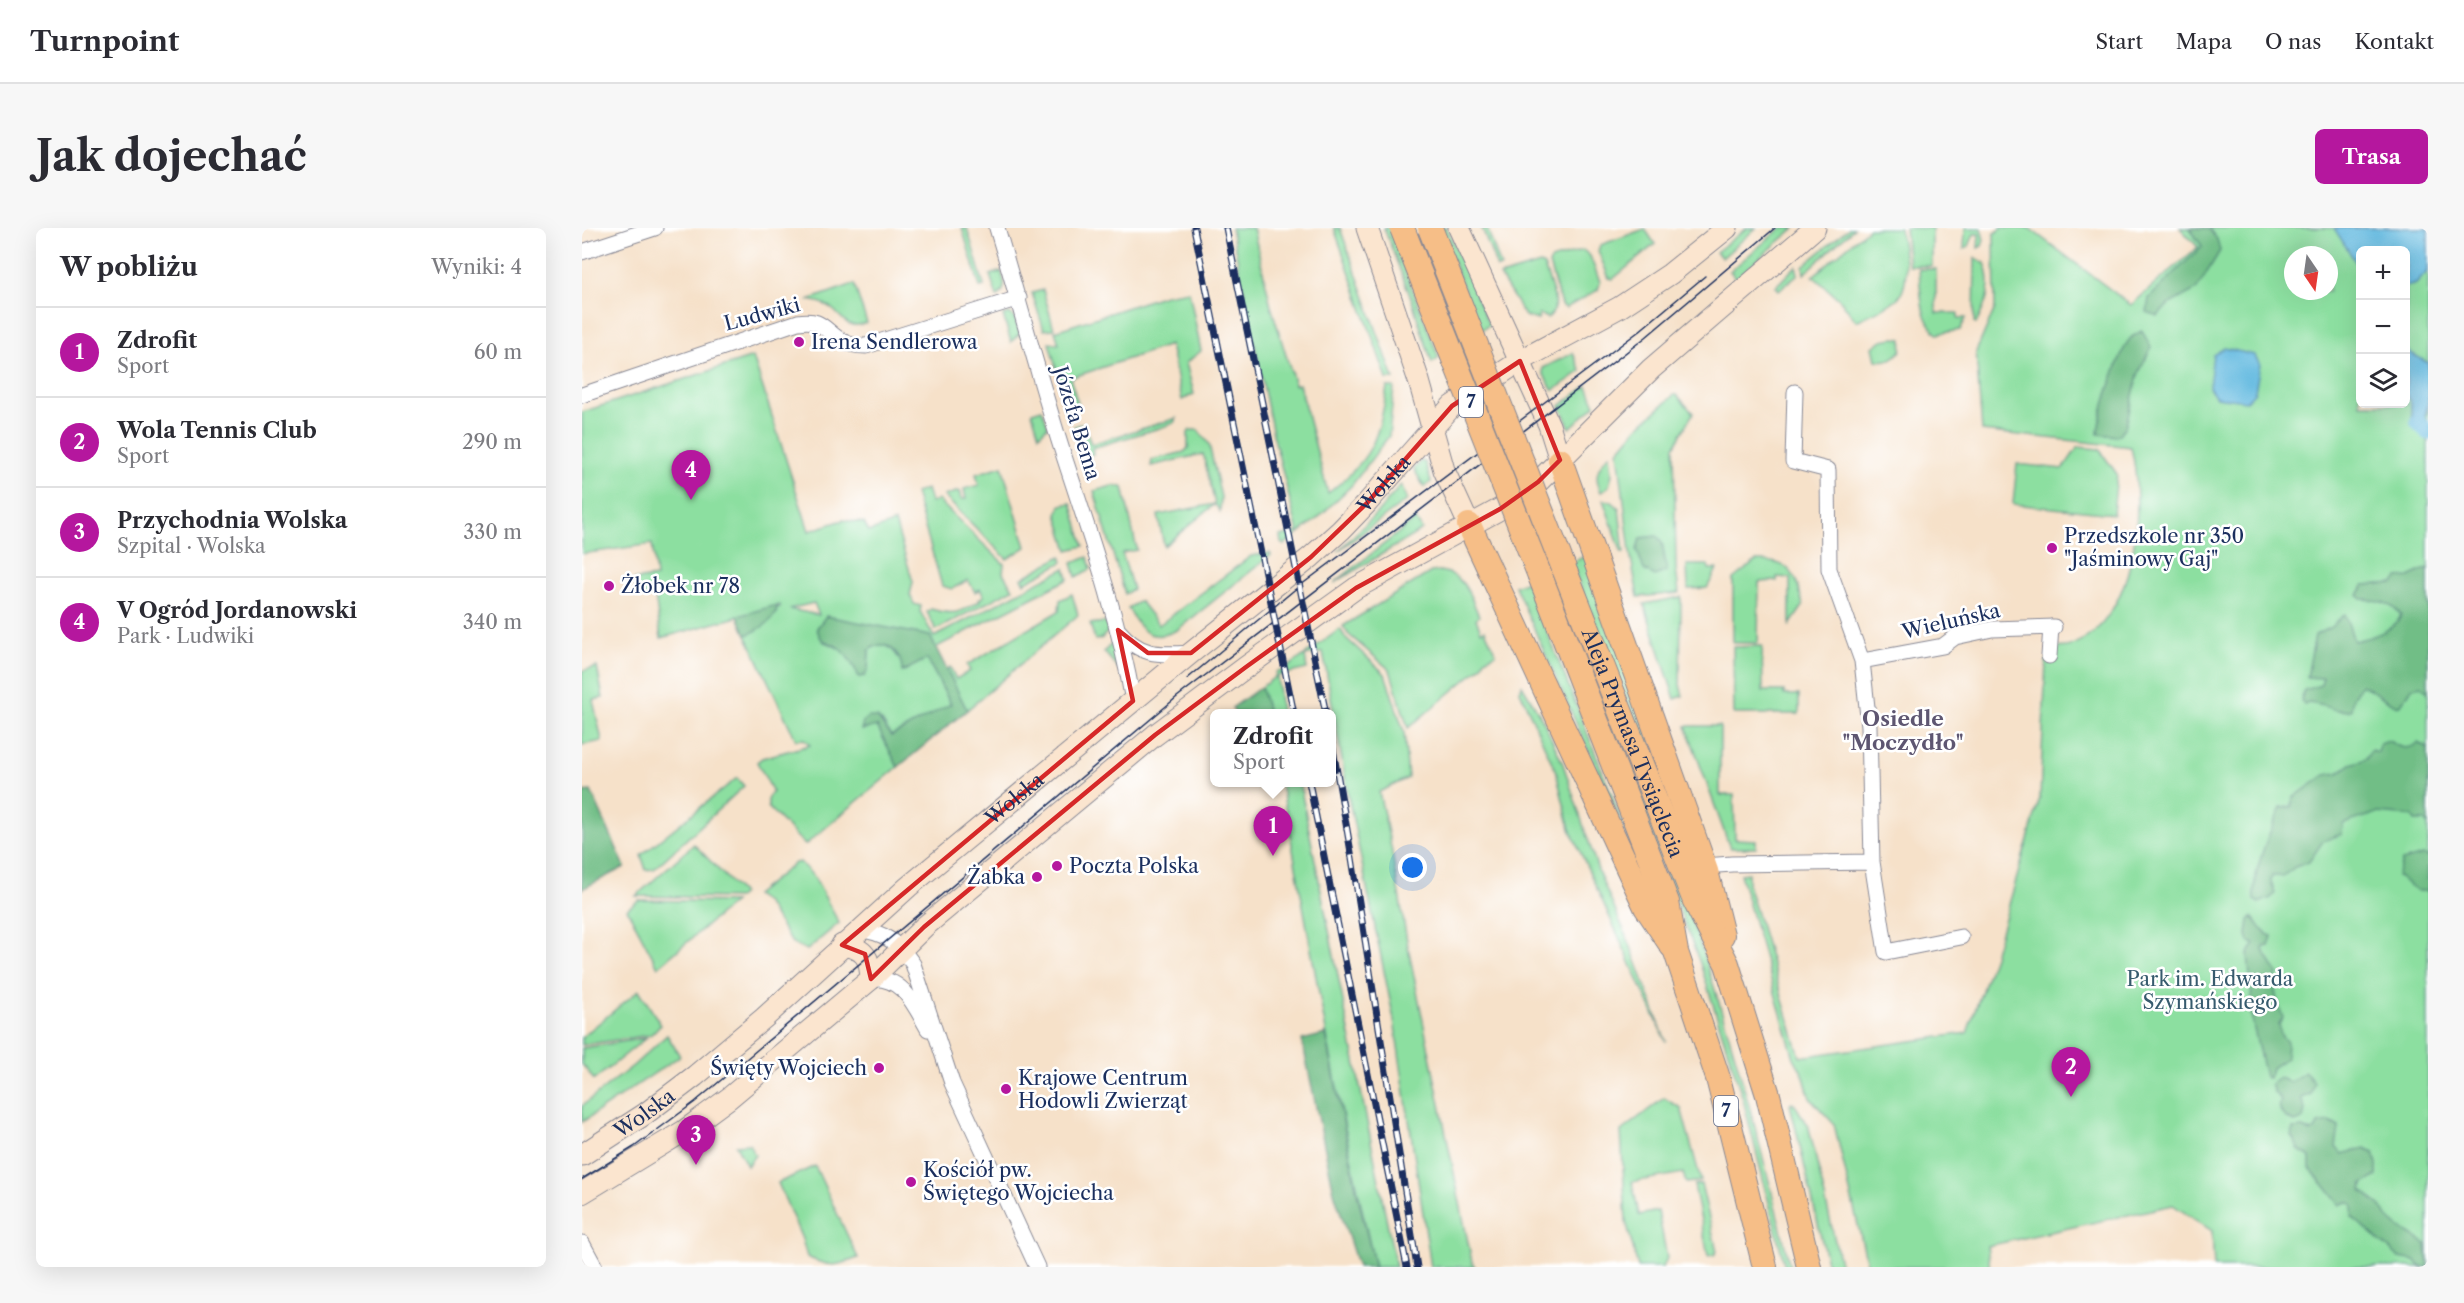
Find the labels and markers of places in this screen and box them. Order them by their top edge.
place label: Irena Sendlerowa [811,330,978,354]
marker: Irena Sendlerowa [792,335,806,349]
pin: 4 [672,450,710,500]
place label: Przedszkole nr 350 "Jaśminowy Gaj" [2064,524,2244,571]
marker: Przedszkole nr 350 "Jaśminowy Gaj" [2045,541,2059,555]
place label: Żłobek nr 78 [621,573,740,598]
marker: Żłobek nr 78 [602,579,616,593]
pin: 1 [1254,806,1292,856]
place label: Poczta Polska [1069,854,1199,878]
marker: Poczta Polska [1050,859,1064,873]
place label: Żabka [967,864,1025,889]
marker: Żabka [1030,870,1044,884]
pin: 2 [2052,1048,2090,1097]
place label: Święty Wojciech [710,1055,867,1080]
marker: Święty Wojciech [872,1061,886,1075]
place label: Krajowe Centrum Hodowli Zwierząt [1018,1066,1188,1113]
marker: Krajowe Centrum Hodowli Zwierząt [999,1082,1013,1096]
pin: 3 [676,1116,716,1165]
place label: Kościół pw. Świętego Wojciecha [923,1158,1114,1205]
marker: Kościół pw. Świętego Wojciecha [904,1175,918,1189]

